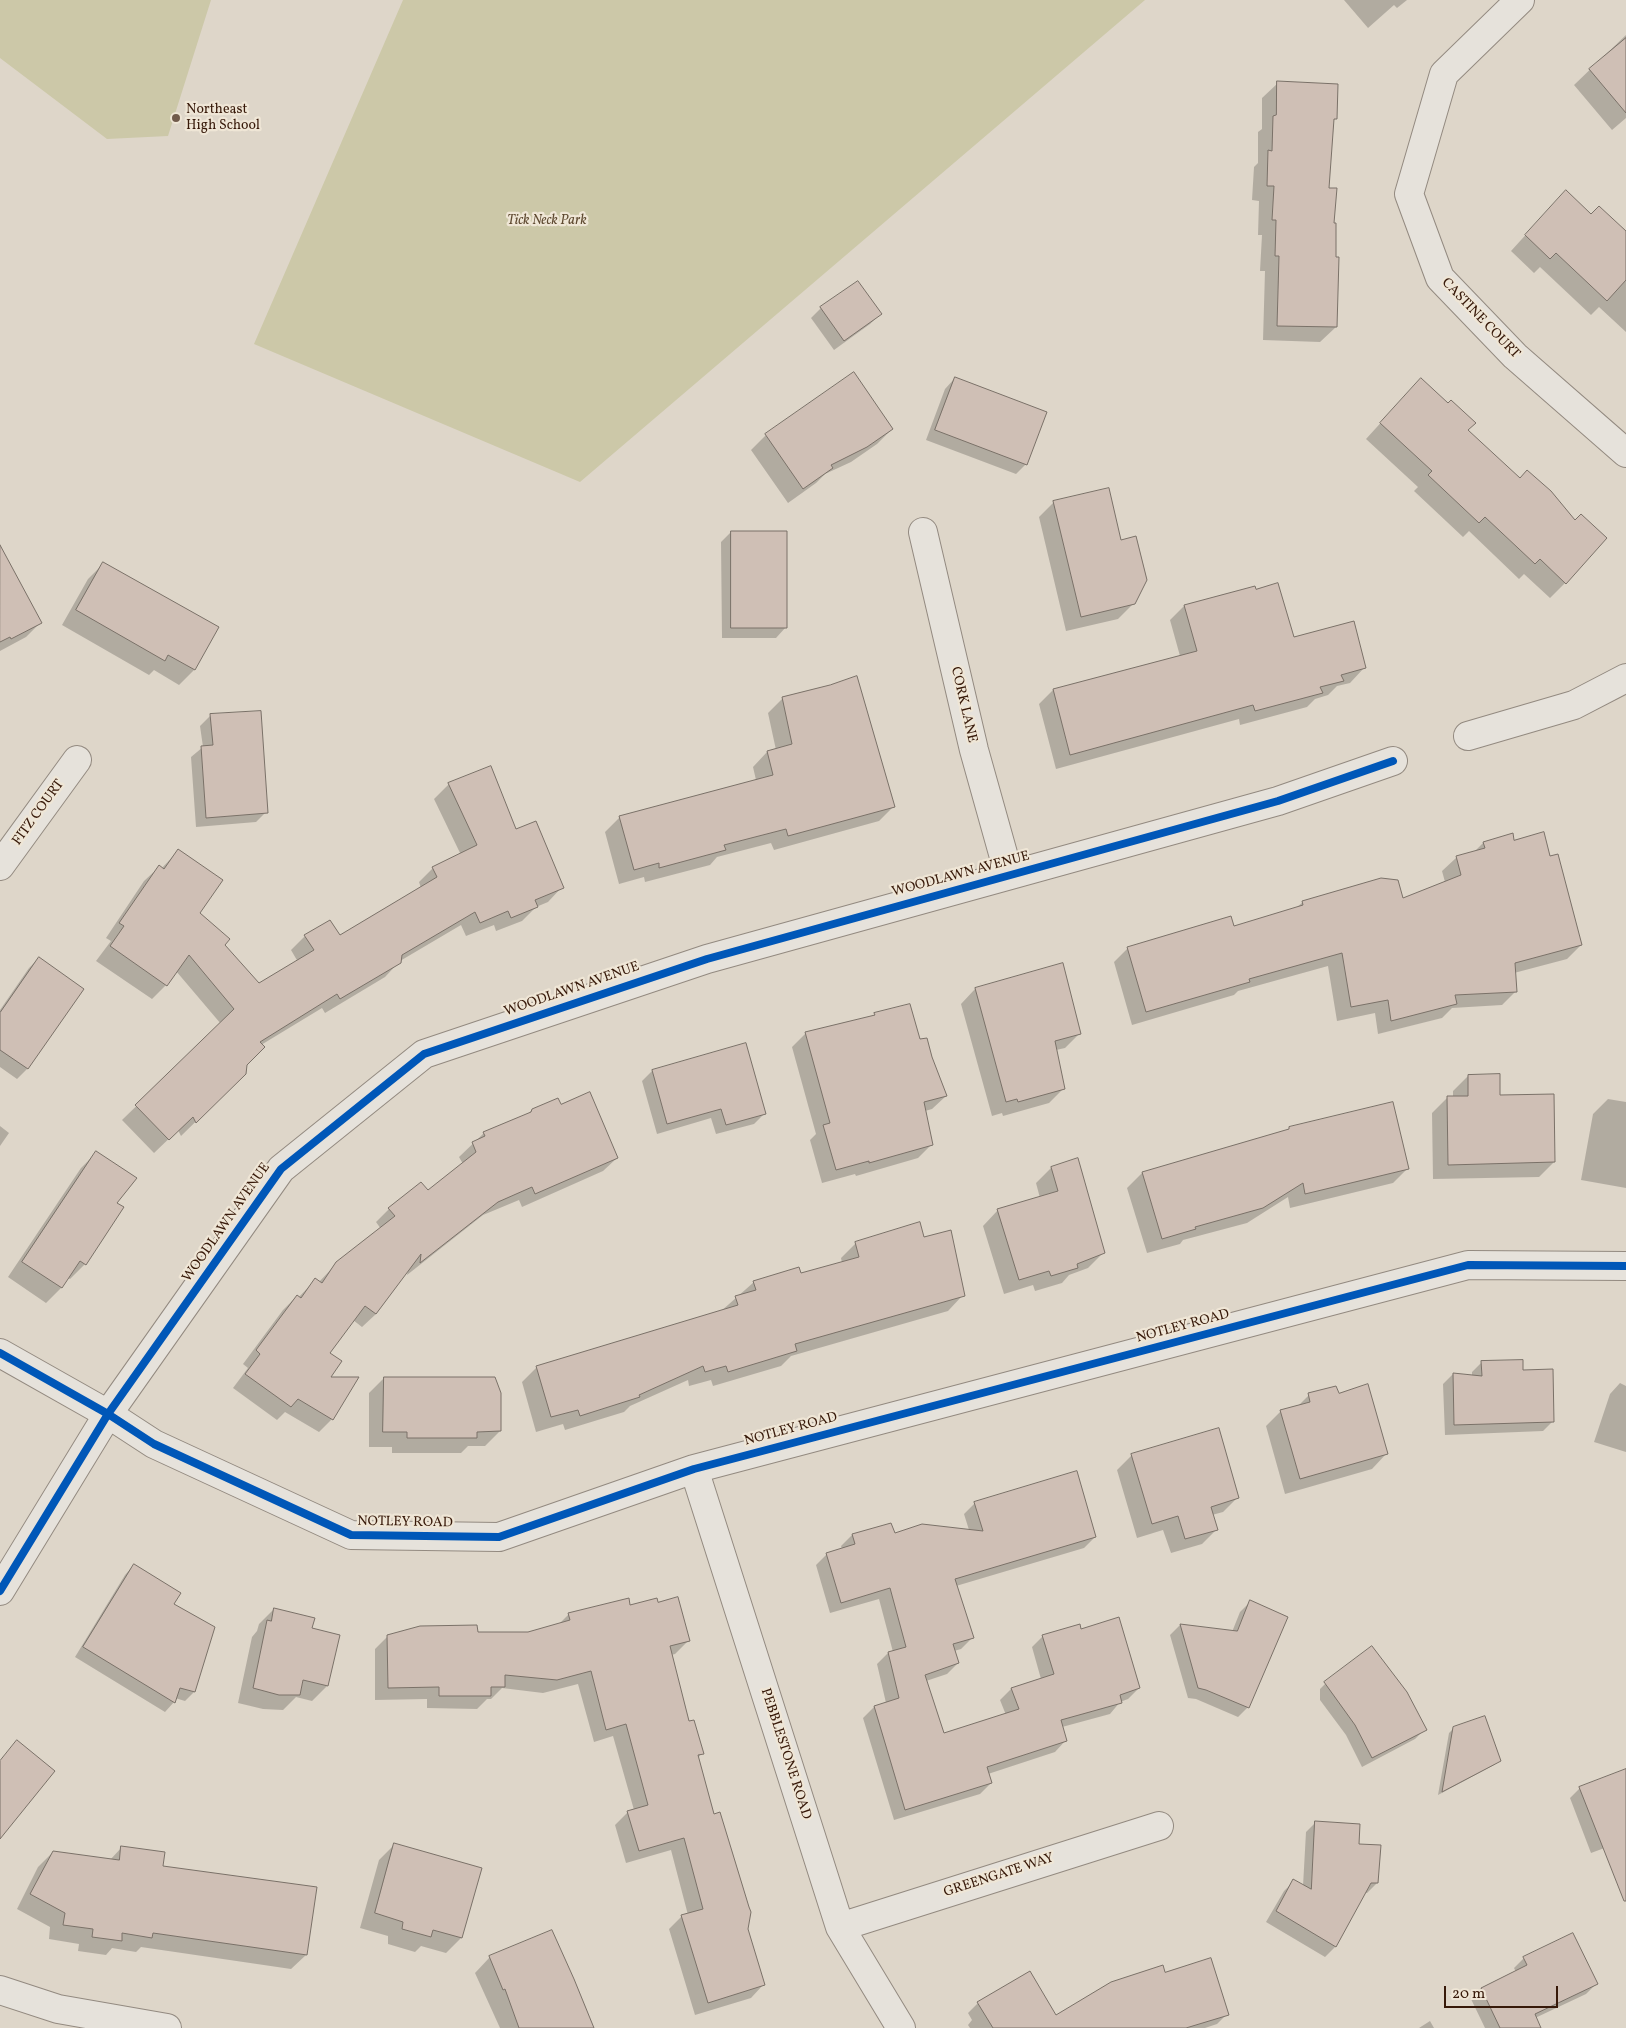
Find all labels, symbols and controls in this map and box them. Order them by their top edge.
place label: Northeast High School [186,102,260,134]
marker: Northeast High School [170,112,182,124]
park label: Tick Neck Park [507,213,587,229]
street label: CASTINE COURT [1437,275,1523,363]
street label: CORK LANE [946,665,980,745]
street label: FITZ COURT [10,777,68,849]
street label: WOODLAWN AVENUE [890,849,1032,901]
street label: WOODLAWN AVENUE [502,959,642,1021]
street label: WOODLAWN AVENUE [179,1160,275,1286]
street label: NOTLEY ROAD [1135,1307,1231,1347]
street label: NOTLEY ROAD [743,1410,839,1450]
street label: NOTLEY ROAD [357,1514,453,1532]
street label: PEBBLESTONE ROAD [756,1686,814,1822]
street label: GREENGATE WAY [942,1850,1056,1902]
scale bar [1446,1976,1560,2008]
text: 20 m [1452,1984,1485,2005]

